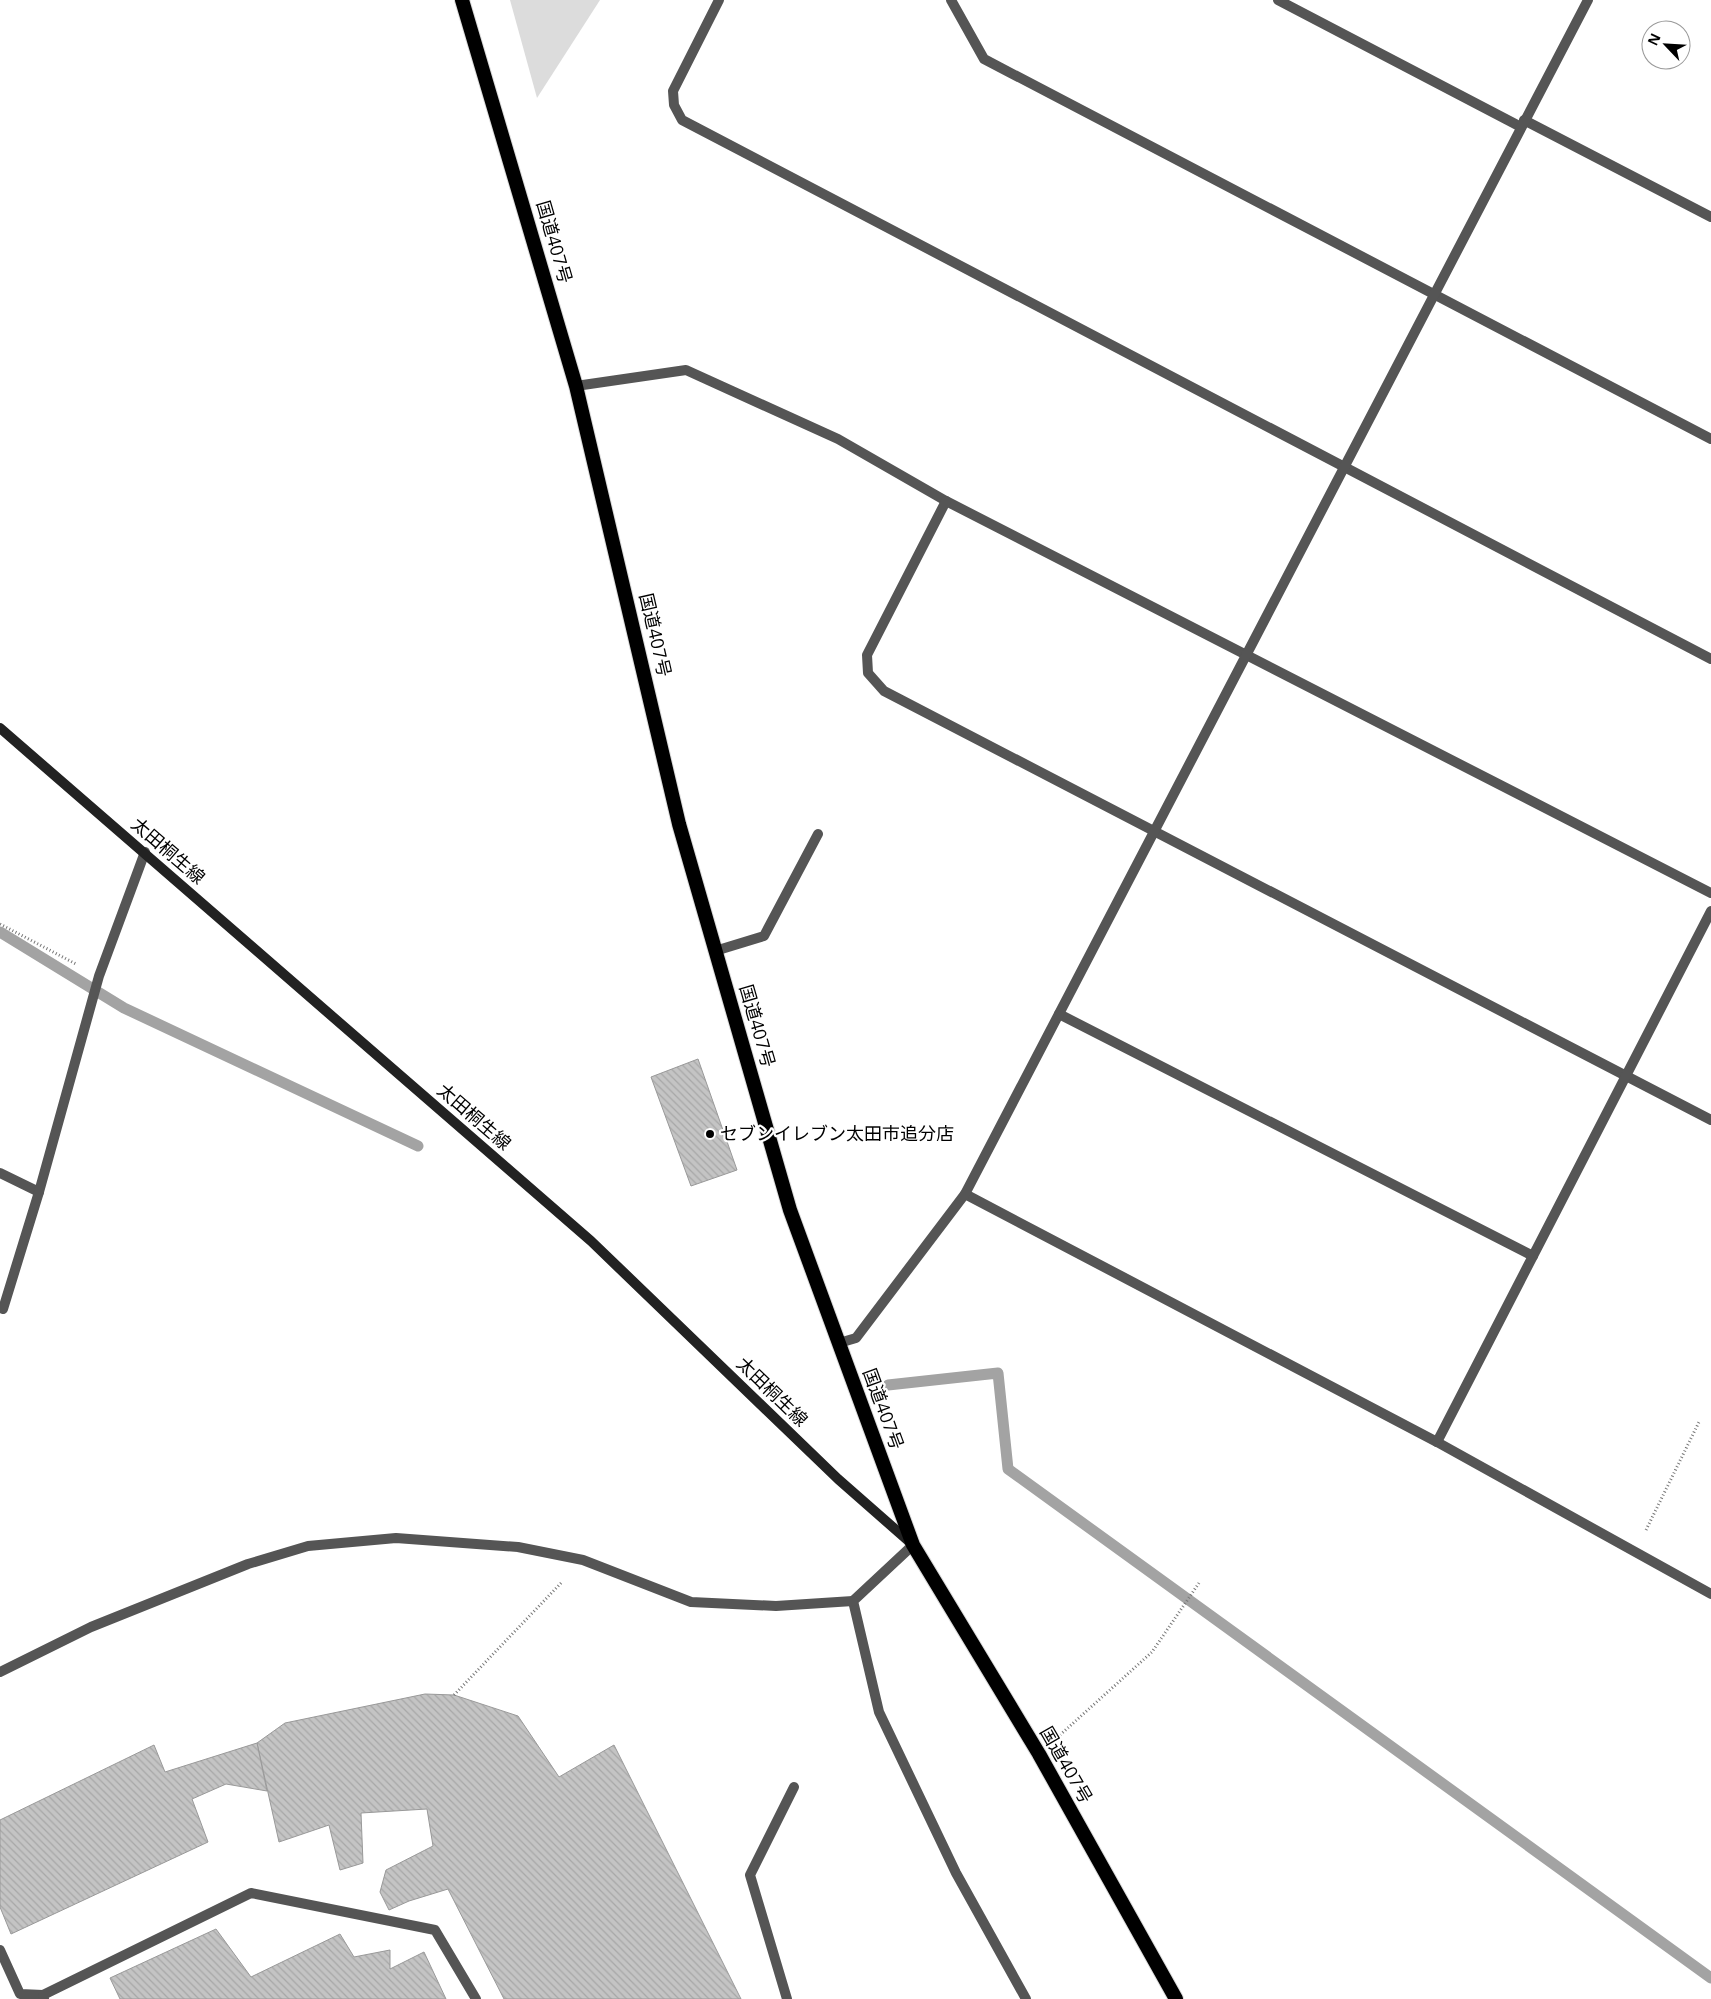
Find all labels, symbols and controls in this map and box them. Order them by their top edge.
north arrow [1641,20,1691,70]
text: N [1643,30,1665,48]
street label: 国道407号 [532,198,578,286]
street label: 国道407号 [635,591,677,679]
street label: 太田桐生線 [127,812,210,889]
street label: 国道407号 [735,982,781,1070]
street label: 太田桐生線 [433,1078,516,1155]
place label: セブンイレブン太田市追分店 [720,1121,954,1145]
marker: セブンイレブン太田市追分店 [704,1128,716,1140]
street label: 太田桐生線 [732,1351,813,1431]
street label: 国道407号 [858,1365,910,1453]
street label: 国道407号 [1035,1722,1098,1807]

